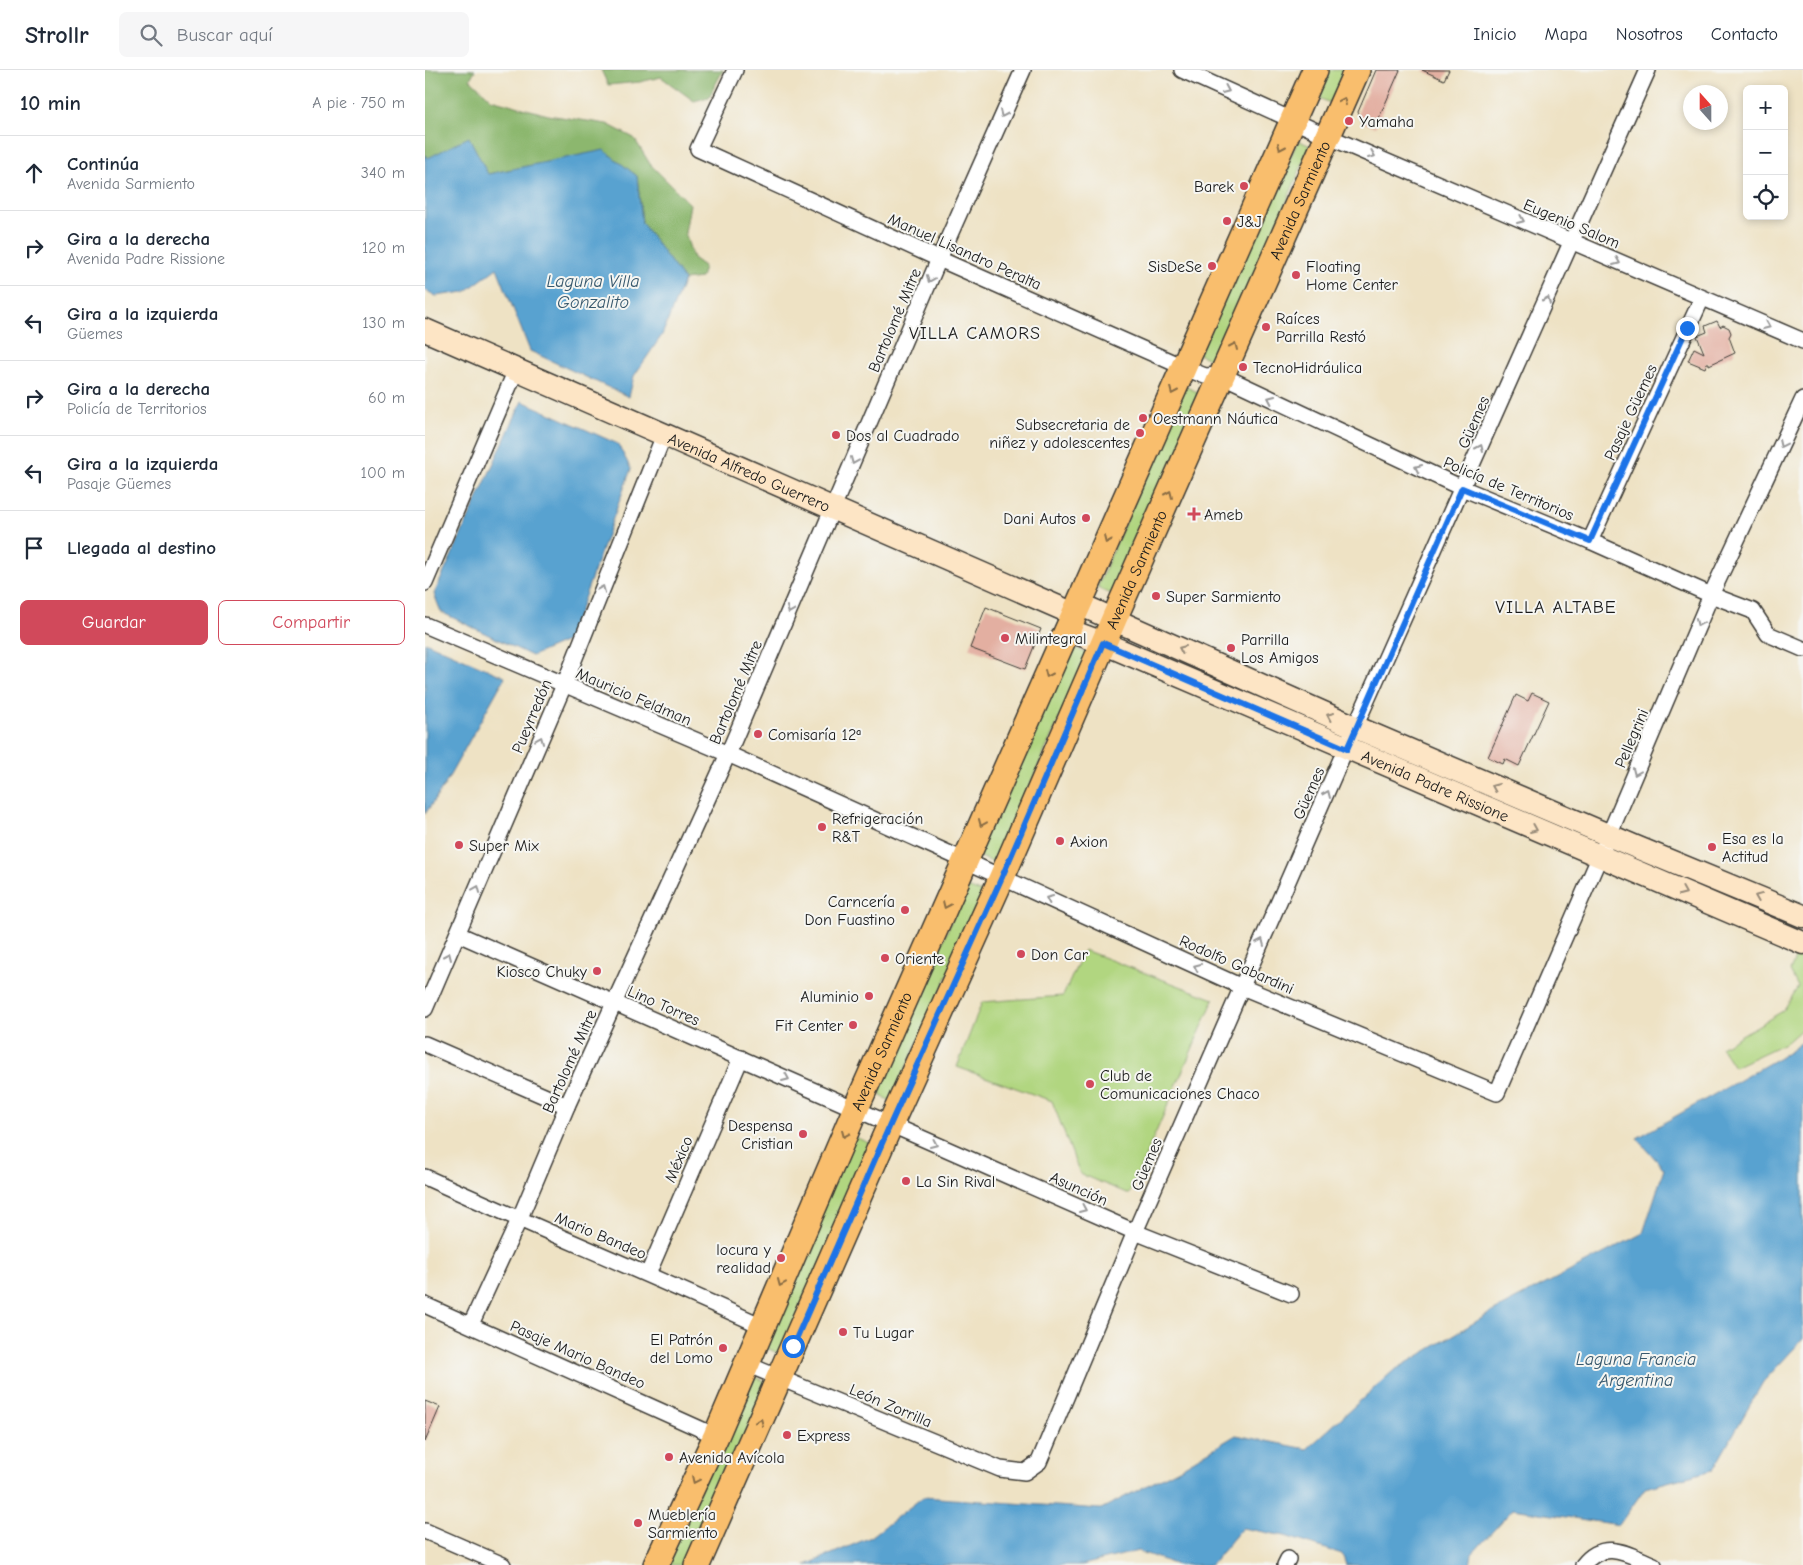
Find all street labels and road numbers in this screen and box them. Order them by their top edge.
street label: Avenida Sarmiento [1266,138,1335,263]
street label: Eugenio Salom [1521,196,1622,252]
street label: Manuel Lisandro Peralta [885,210,1044,294]
street label: Bartolomé Mitre [865,266,925,375]
street label: Pasaje Güemes [1601,361,1661,463]
street label: Güemes [1454,393,1494,451]
street label: Avenida Alfredo Guerrero [665,430,833,516]
street label: Policía de Territorios [1441,453,1577,525]
street label: Avenida Sarmiento [1103,508,1171,632]
street label: Bartolomé Mitre [706,638,766,747]
street label: Mauricio Feldman [573,664,694,729]
street label: Pueyrredón [508,677,556,756]
street label: Pellegrini [1611,706,1652,771]
street label: Avenida Padre Rissione [1359,747,1511,826]
street label: Güemes [1289,764,1329,822]
street label: Rodolfo Gabardini [1177,932,1297,998]
street label: Lino Torres [625,982,703,1030]
street label: Avenida Sarmiento [848,989,916,1114]
street label: Bartolomé Mitre [539,1007,601,1116]
street label: México [661,1133,697,1185]
street label: Güemes [1128,1135,1166,1193]
street label: Asunción [1047,1168,1110,1210]
street label: Mario Bandeo [552,1209,649,1263]
street label: Pasaje Mario Bandeo [507,1317,648,1393]
street label: León Zorrilla [847,1380,935,1431]

